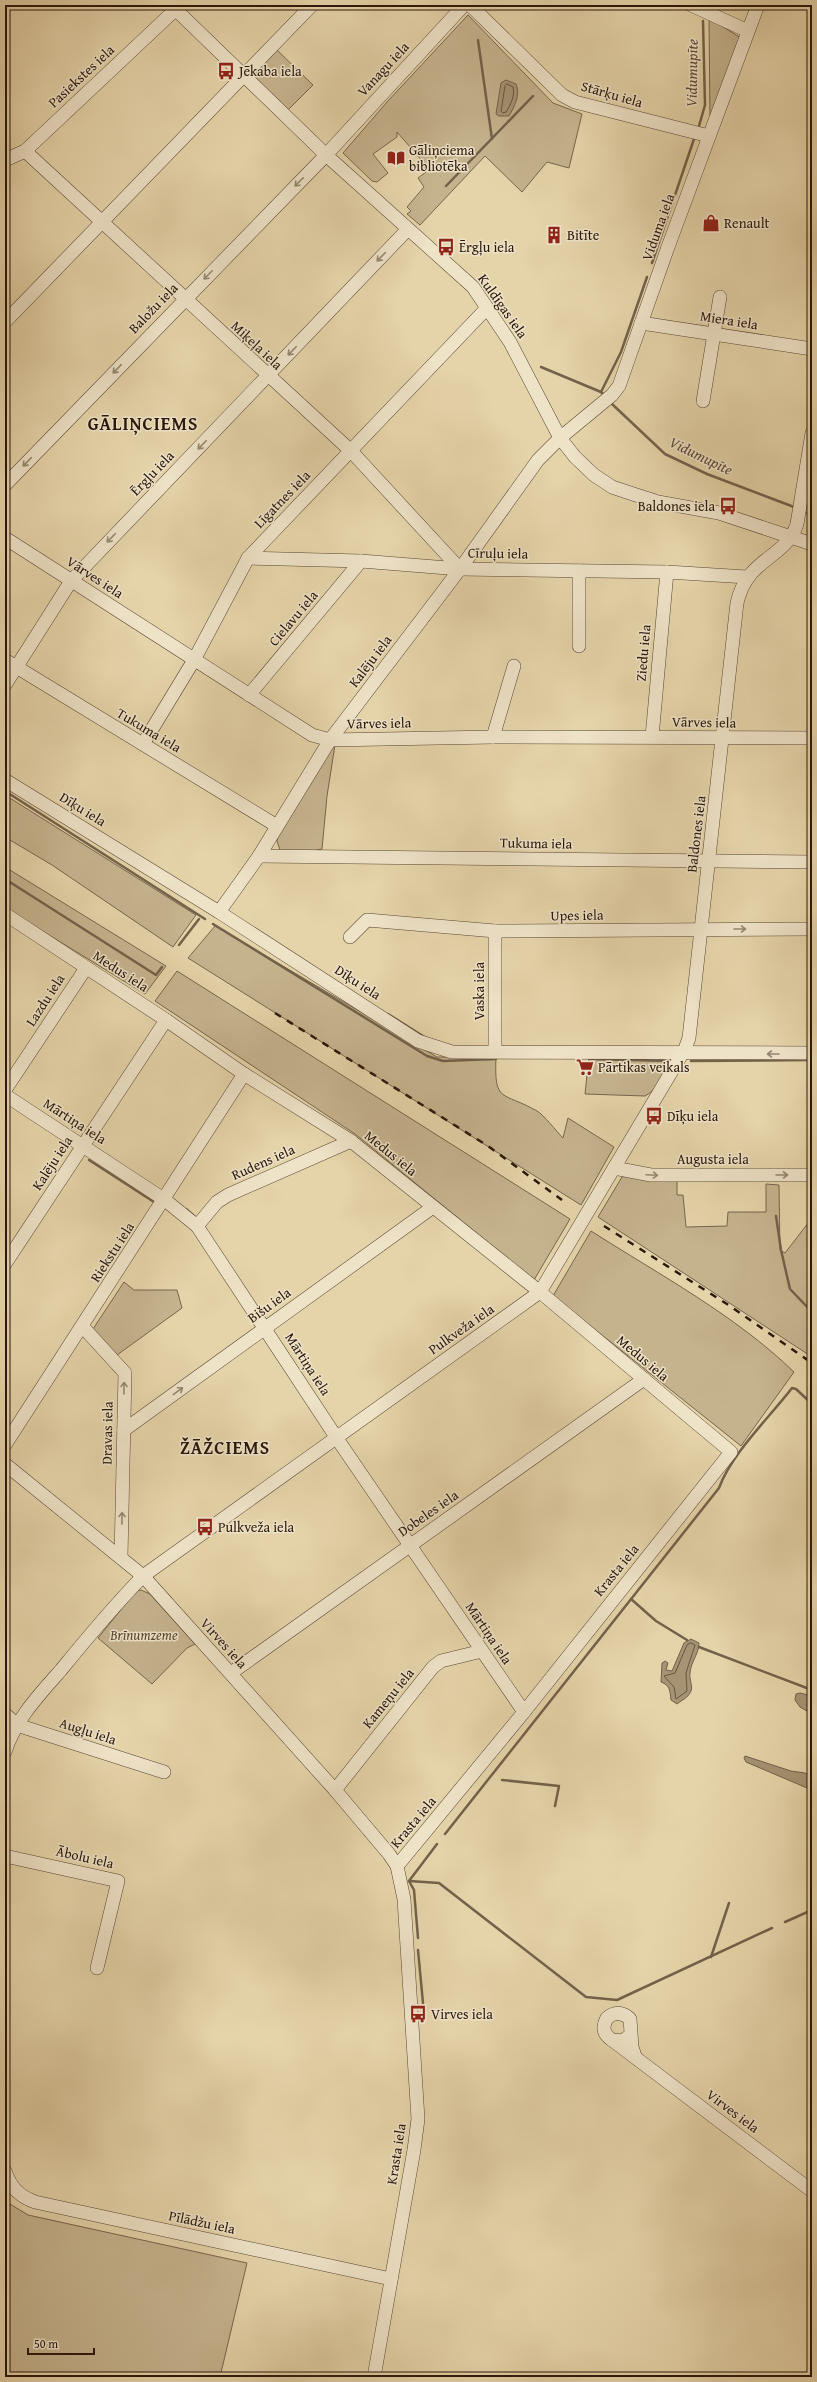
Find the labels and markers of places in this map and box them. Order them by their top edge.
bus stop icon: Jēkaba iela [216,61,236,81]
place label: Jēkaba iela [237,61,302,81]
place label: Gāliņciema bibliotēka [409,140,475,176]
library icon: Gāliņciema bibliotēka [386,148,406,168]
shop icon: Renault [701,213,721,233]
place label: Renault [724,213,770,233]
building icon: Bitīte [544,225,564,245]
place label: Bitīte [567,225,600,245]
bus stop icon: Ērgļu iela [436,237,456,257]
place label: Ērgļu iela [459,237,515,257]
place label: Baldones iela [638,496,715,516]
bus stop icon: Baldones iela [718,496,738,516]
supermarket icon: Pārtikas veikals [575,1057,595,1077]
place label: Pārtikas veikals [598,1057,690,1077]
bus stop icon: Dīķu iela [644,1106,664,1126]
place label: Dīķu iela [667,1106,719,1126]
bus stop icon: Pulkveža iela [195,1517,215,1537]
place label: Pulkveža iela [218,1517,295,1537]
bus stop icon: Virves iela [408,2004,428,2024]
place label: Virves iela [431,2004,493,2024]

